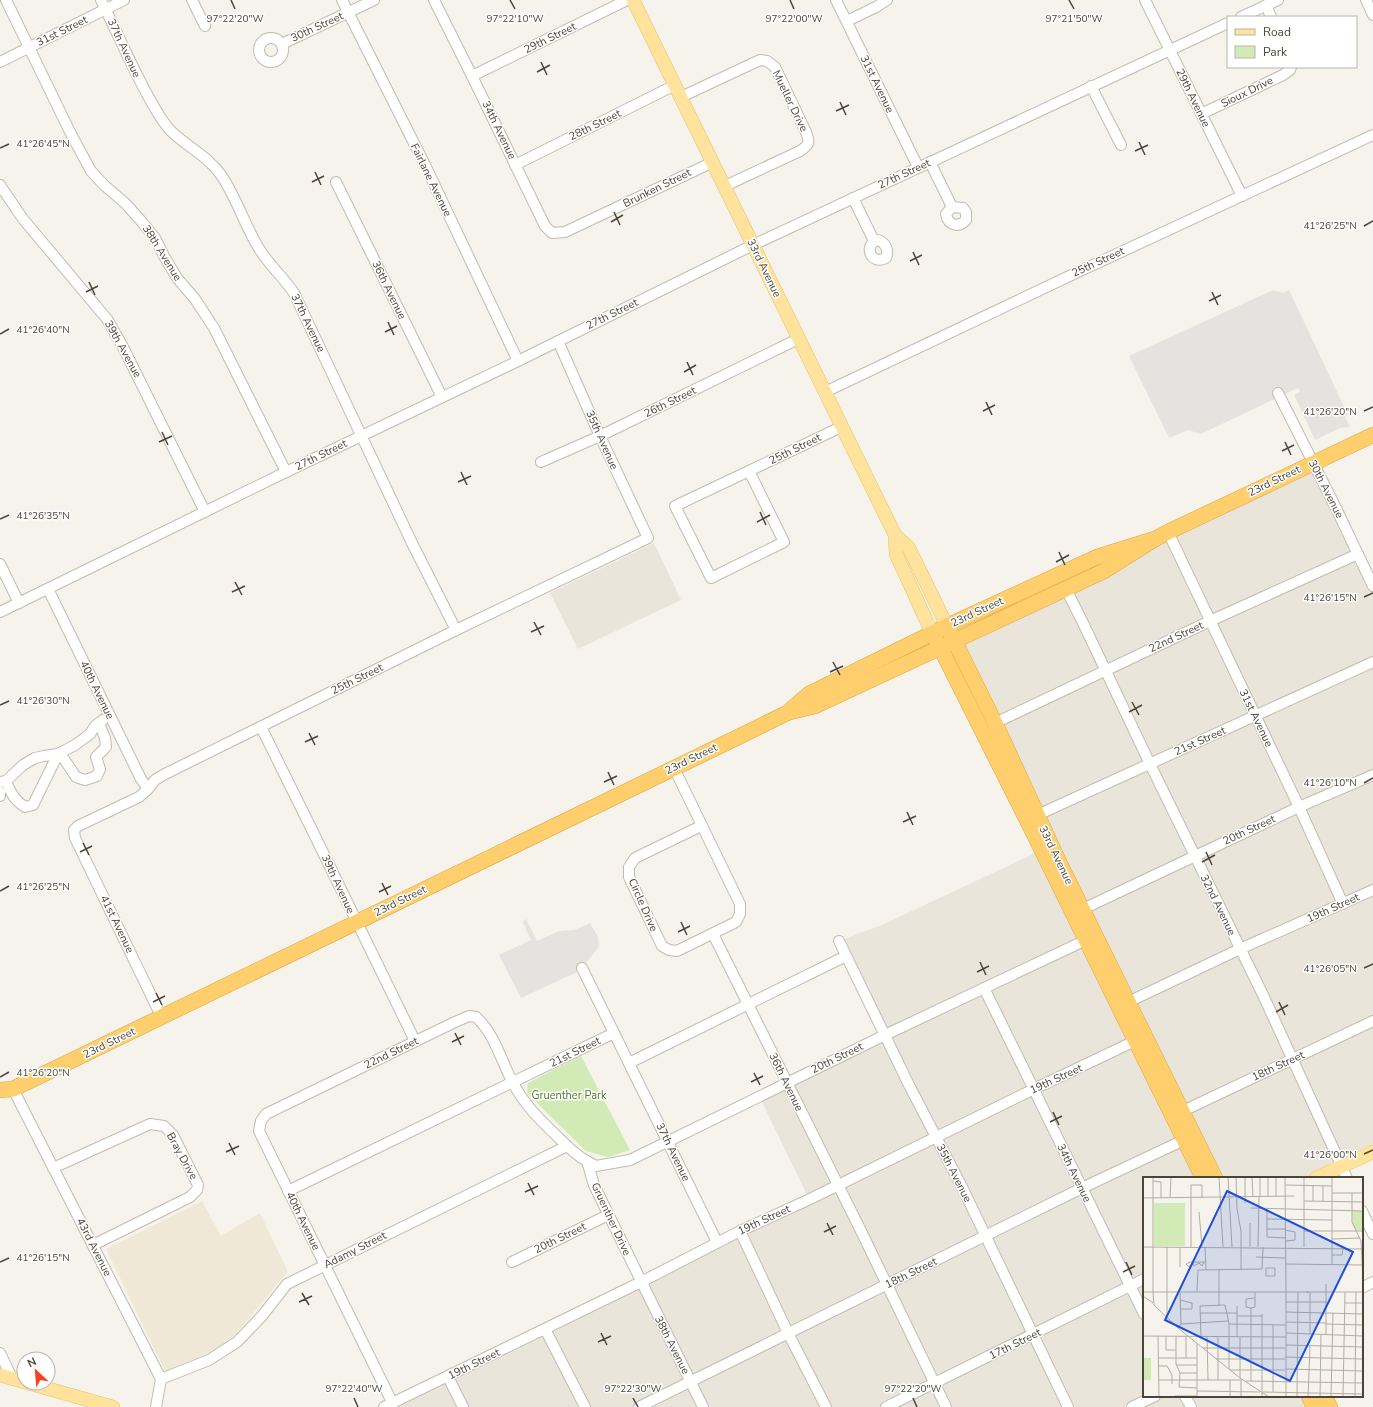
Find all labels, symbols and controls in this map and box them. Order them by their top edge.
street label: 30th Street [288,8,346,46]
street label: 31st Street [34,12,90,50]
text: 97°22'20"W [207,12,263,26]
text: 97°22'10"W [487,12,543,26]
text: 97°22'00"W [766,12,822,26]
text: 97°21'50"W [1046,12,1102,26]
street label: 37th Avenue [104,16,144,80]
legend [1227,16,1357,68]
street label: 29th Street [521,19,579,57]
text: Road [1263,24,1291,40]
text: Park [1263,44,1288,60]
street label: 31st Avenue [857,53,898,116]
street label: 29th Avenue [1172,66,1214,130]
street label: Mueller Drive [769,68,811,134]
street label: Sioux Drive [1218,73,1276,111]
street label: 34th Avenue [478,98,520,162]
street label: 28th Street [566,106,624,144]
text: 41°26'45"N [16,137,70,151]
street label: Fairlane Avenue [407,141,455,219]
street label: 27th Street [875,155,933,193]
street label: Brunken Street [620,165,694,211]
text: 41°26'25"N [1303,219,1357,233]
street label: 38th Avenue [139,222,185,284]
street label: 33rd Avenue [743,236,785,300]
street label: 25th Street [1069,243,1127,281]
street label: 36th Avenue [368,258,410,322]
street label: 37th Avenue [287,291,329,355]
street label: 27th Street [583,295,641,333]
street label: 39th Avenue [101,318,145,381]
text: 41°26'40"N [16,323,70,337]
street label: 26th Street [641,383,699,421]
text: 41°26'20"N [1303,405,1357,419]
street label: 35th Avenue [582,408,622,472]
street label: 25th Street [766,430,824,468]
street label: 27th Street [292,436,350,474]
street label: 30th Avenue [1305,457,1347,521]
street label: 23rd Street [1245,462,1303,500]
text: 41°26'35"N [16,509,70,523]
text: 41°26'15"N [1303,591,1357,605]
street label: 23rd Street [948,593,1006,631]
street label: 22nd Street [1146,618,1206,656]
street label: 40th Avenue [76,658,118,722]
street label: 25th Street [328,660,386,698]
street label: 31st Avenue [1236,687,1277,750]
text: 41°26'30"N [16,694,70,708]
street label: 21st Street [1172,723,1228,759]
street label: 23rd Street [662,740,720,778]
text: 41°26'10"N [1303,776,1357,790]
street label: 20th Street [1220,811,1278,849]
street label: 33rd Avenue [1035,823,1077,887]
street label: 39th Avenue [318,852,358,916]
street label: 32nd Avenue [1197,872,1239,938]
street label: Circle Drive [625,876,661,934]
text: 41°26'25"N [16,880,70,894]
street label: 23rd Street [371,882,429,920]
street label: 19th Street [1304,890,1362,926]
street label: 41st Avenue [97,893,138,956]
text: 41°26'05"N [1303,962,1357,976]
street label: 23rd Street [80,1024,138,1062]
street label: 22nd Street [361,1033,421,1073]
street label: 21st Street [547,1033,603,1071]
street label: 20th Street [808,1039,866,1077]
street label: 18th Street [1249,1047,1307,1085]
street label: 36th Avenue [765,1050,807,1114]
street label: 19th Street [1027,1060,1085,1098]
text: 41°26'20"N [16,1066,70,1080]
park label: Gruenther Park [532,1088,607,1103]
street label: 37th Avenue [652,1120,694,1184]
street label: Bray Drive [163,1130,201,1182]
street label: 35th Avenue [933,1141,975,1205]
street label: 34th Avenue [1053,1141,1095,1205]
text: 41°26'00"N [1303,1148,1357,1162]
inset map [1143,1177,1363,1397]
street label: Gruenther Drive [588,1180,635,1258]
street label: 40th Avenue [282,1189,324,1253]
street label: 19th Street [735,1201,793,1239]
street label: 43rd Avenue [73,1215,115,1279]
street label: 20th Street [531,1219,589,1257]
street label: Adamy Street [321,1228,389,1272]
text: 41°26'15"N [16,1251,70,1265]
street label: 18th Street [882,1254,940,1292]
street label: 38th Avenue [651,1313,693,1377]
street label: 17th Street [986,1325,1044,1363]
street label: 19th Street [445,1345,503,1383]
north arrow [16,1351,56,1391]
text: N [25,1354,39,1371]
text: 97°22'40"W [326,1382,382,1396]
text: 97°22'30"W [605,1382,661,1396]
text: 97°22'20"W [885,1382,941,1396]

